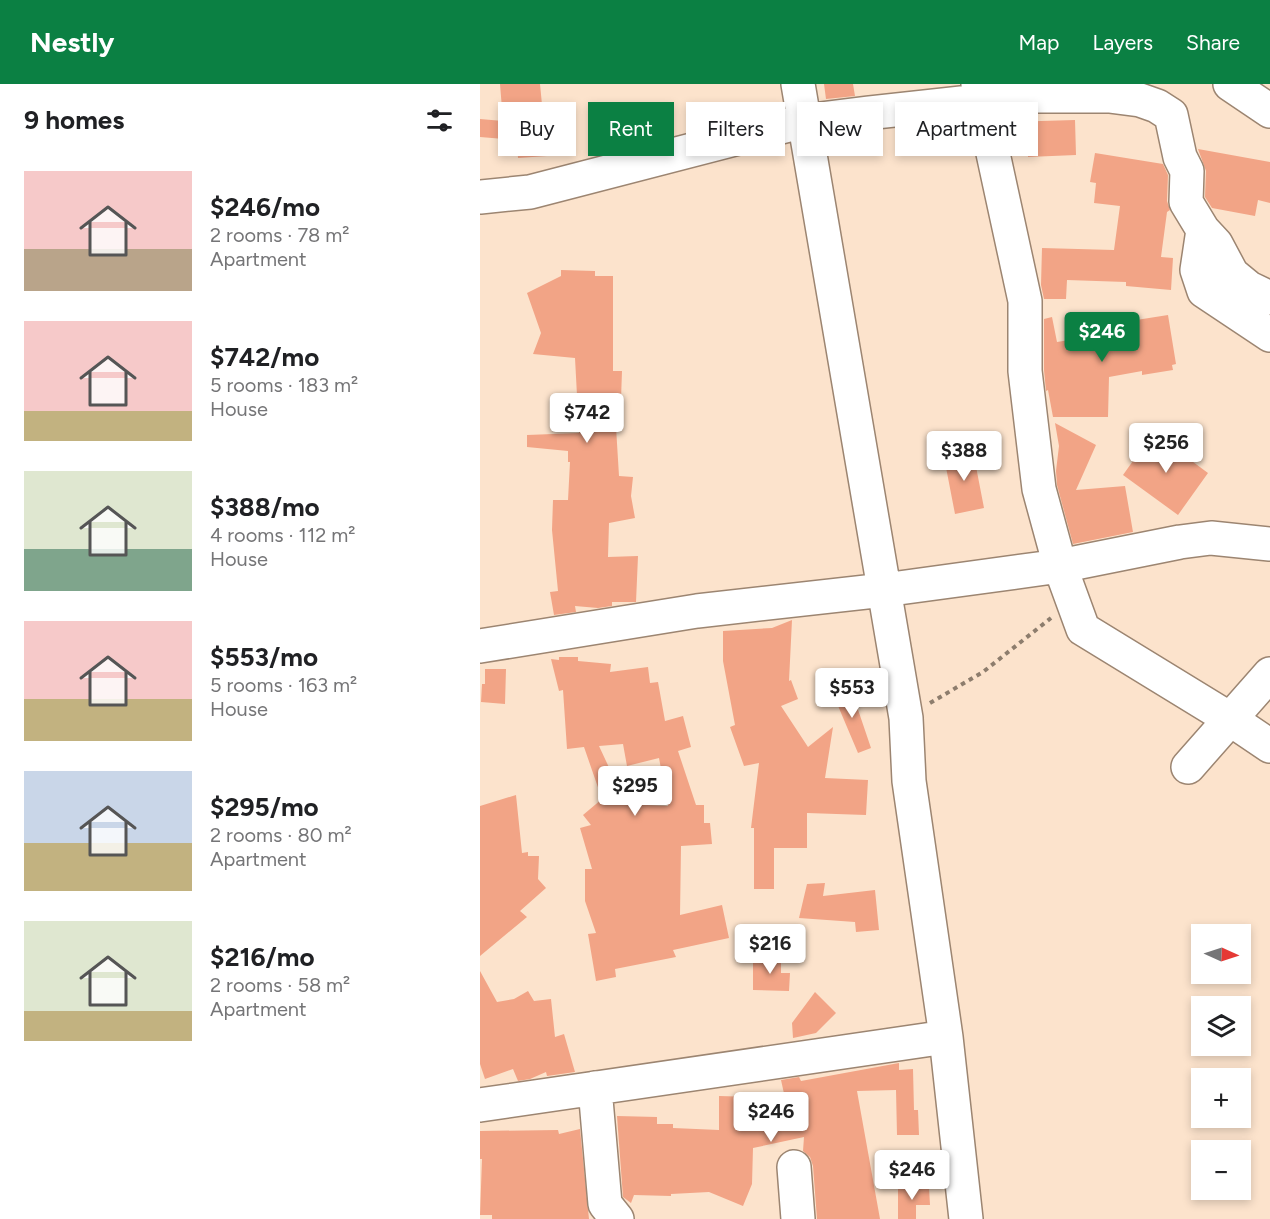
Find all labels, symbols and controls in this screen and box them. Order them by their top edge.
text: Nestly [30,25,114,59]
text: Map [1019,30,1059,55]
text: Layers [1092,30,1153,55]
text: Share [1186,30,1240,55]
chip: Buy [498,102,576,156]
chip: Rent [588,102,674,156]
chip: Filters [686,102,785,156]
chip: New [797,102,883,156]
chip: Apartment [895,102,1038,156]
text: 9 homes [24,104,124,136]
icon: filters [423,104,456,137]
text: $246/mo [210,191,320,223]
icon: home [72,195,144,267]
text: 2 rooms · 78 m² [210,223,350,247]
text: Apartment [210,247,307,271]
pin: $246 [1066,312,1138,363]
text: $246 [1079,319,1125,343]
text: $742/mo [210,341,319,373]
icon: home [72,345,144,417]
text: 5 rooms · 183 m² [210,373,358,397]
pin: $742 [551,393,623,444]
text: House [210,397,268,421]
text: $742 [564,400,610,424]
pin: $256 [1130,423,1202,474]
text: $256 [1143,430,1189,454]
pin: $388 [928,431,1000,482]
text: $388 [941,438,987,462]
text: $388/mo [210,491,320,523]
icon: home [72,495,144,567]
text: 4 rooms · 112 m² [210,523,356,547]
text: House [210,547,268,571]
text: $553/mo [210,641,318,673]
icon: home [72,645,144,717]
pin: $553 [816,668,888,719]
text: 5 rooms · 163 m² [210,673,357,697]
text: $553 [829,675,875,699]
text: House [210,697,268,721]
pin: $295 [599,766,671,817]
text: $295 [612,773,658,797]
text: $295/mo [210,791,319,823]
icon: home [72,795,144,867]
text: 2 rooms · 80 m² [210,823,352,847]
text: Apartment [210,847,307,871]
pin: $216 [734,924,806,975]
north arrow [1191,924,1251,984]
map controls [1191,924,1251,1200]
text: $216 [749,931,791,955]
text: $216/mo [210,941,315,973]
icon: home [72,945,144,1017]
text: 2 rooms · 58 m² [210,973,350,997]
button: layers [1191,996,1251,1056]
text: Apartment [210,997,307,1021]
button: + [1191,1068,1251,1128]
pin: $246 [735,1092,807,1143]
text: $246 [748,1099,794,1123]
button: − [1191,1140,1251,1200]
pin: $246 [876,1150,948,1201]
text: $246 [889,1157,935,1181]

